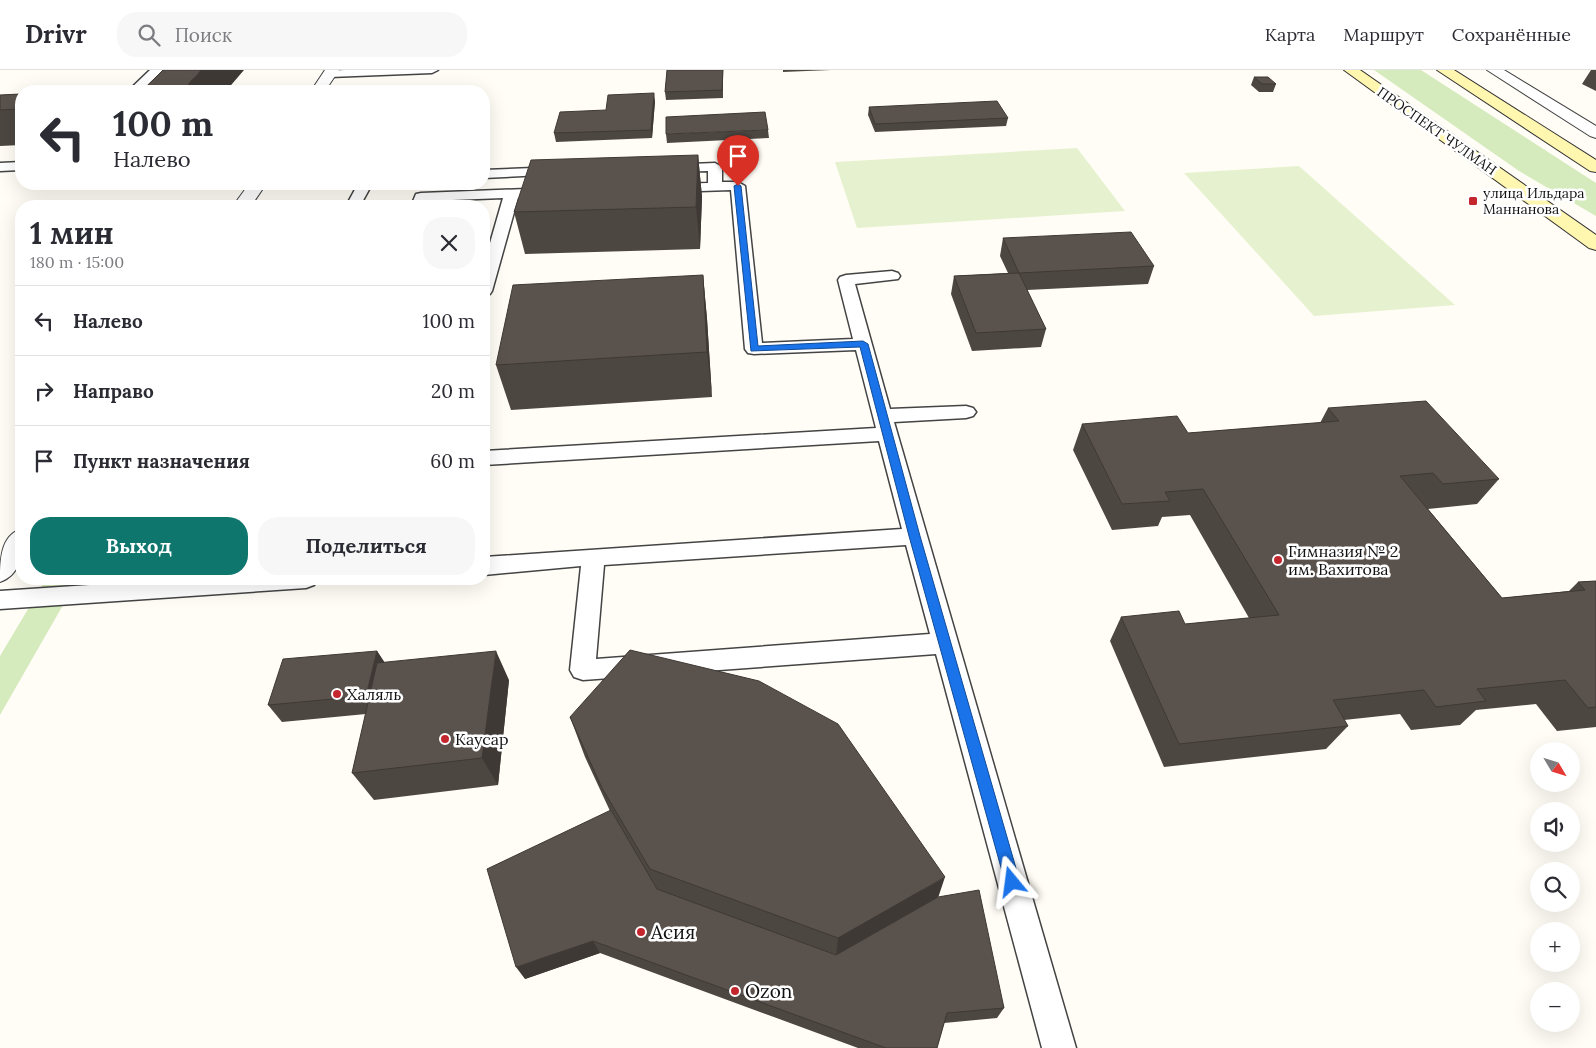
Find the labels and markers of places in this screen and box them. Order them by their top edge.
pin [717,135,759,186]
place label: улица Ильдара Маннанова [1483,184,1584,218]
marker: улица Ильдара Маннанова [1467,195,1479,207]
place label: Гимназия № 2 им. Вахитова [1288,541,1398,579]
marker: Гимназия № 2 им. Вахитова [1272,554,1284,566]
place label: Халяль [347,684,401,704]
marker: Халяль [331,688,343,700]
place label: Каусар [455,729,509,749]
marker: Каусар [439,733,451,745]
place label: Асия [650,920,695,944]
marker: Асия [635,926,647,938]
place label: Ozon [745,979,792,1003]
marker: Ozon [729,985,741,997]

